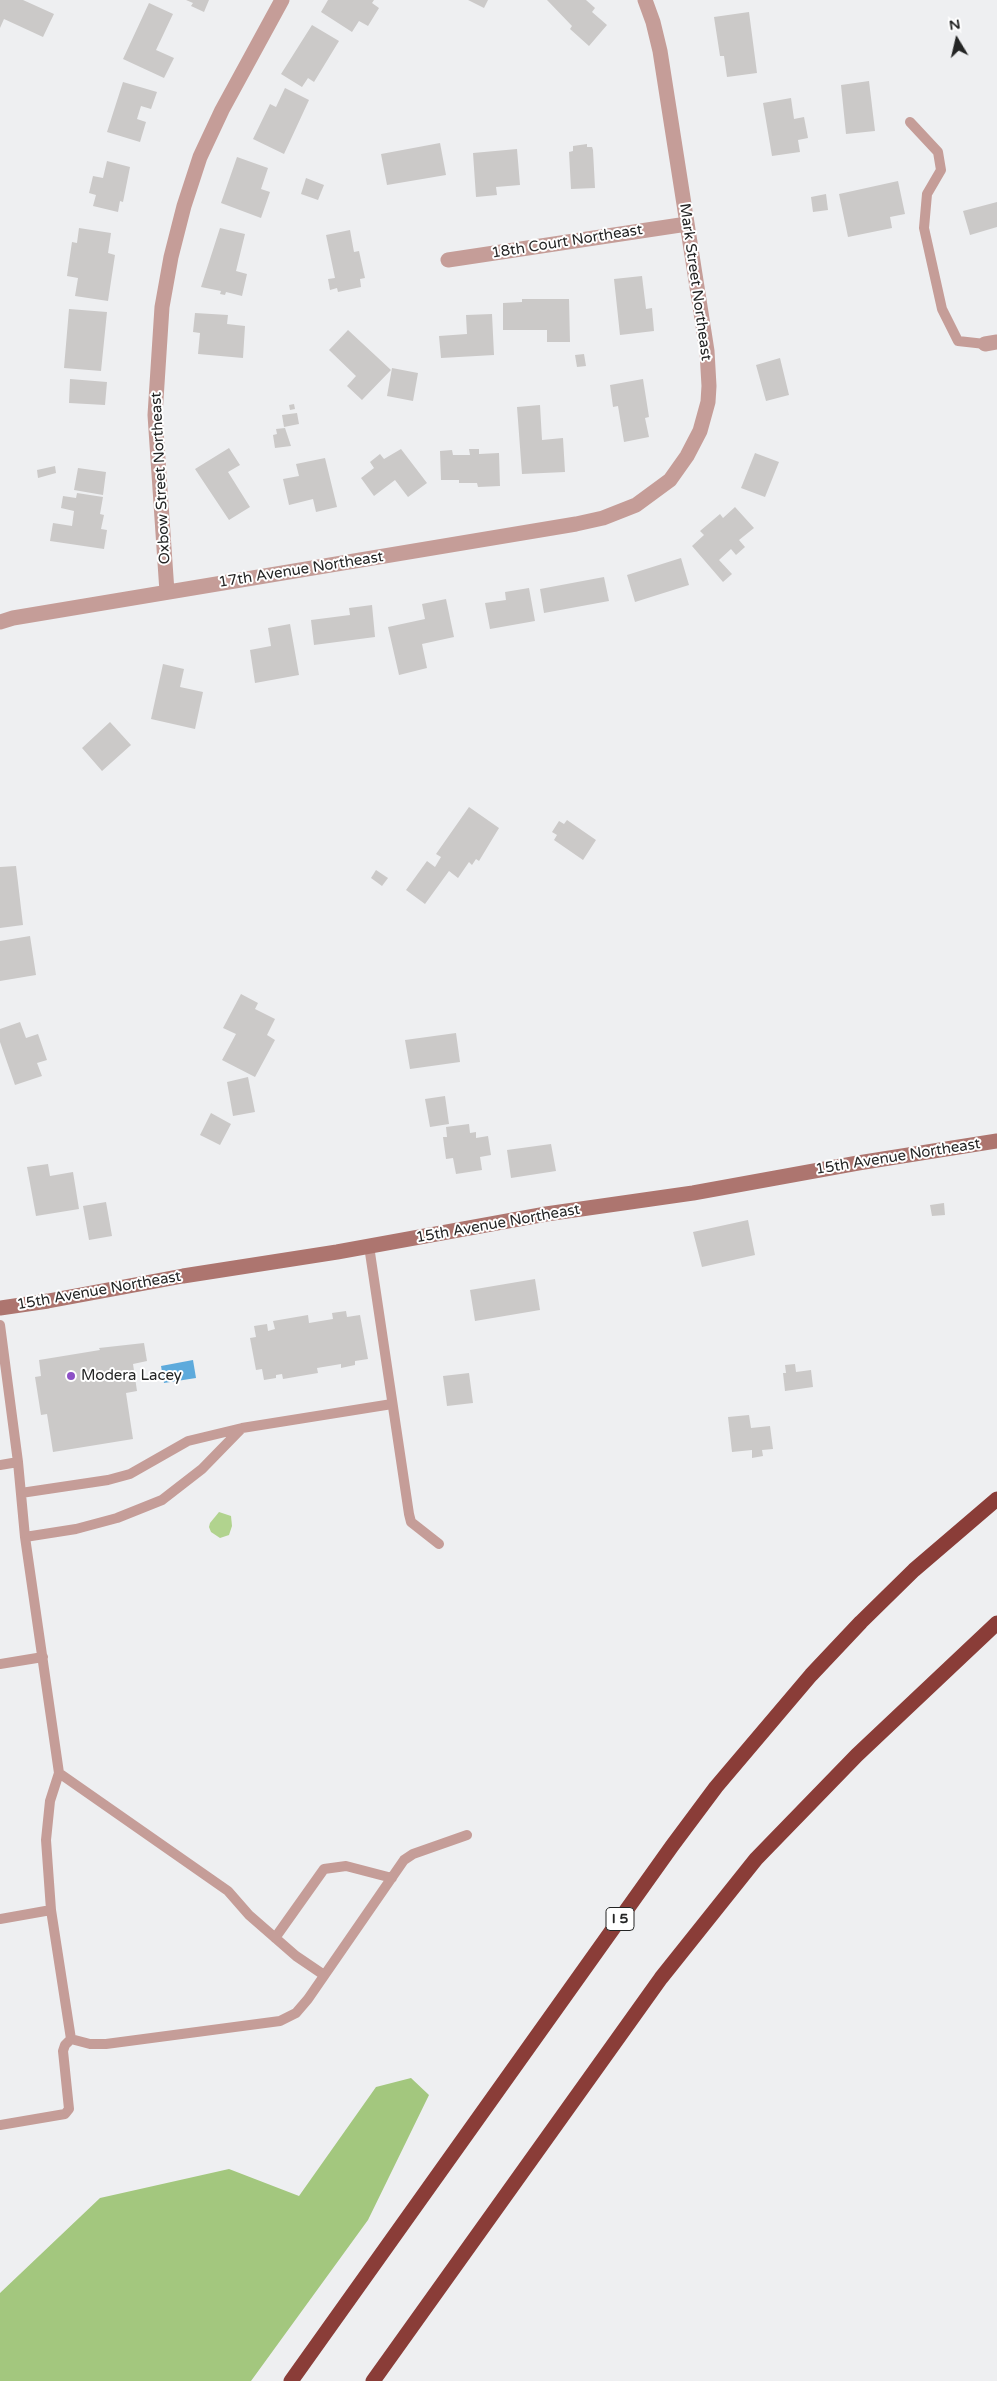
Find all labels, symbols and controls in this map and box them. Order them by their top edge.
north arrow [932,15,982,65]
text: N [948,15,961,34]
street label: Mark Street Northeast [675,202,715,362]
street label: 18th Court Northeast [490,221,644,263]
street label: Oxbow Street Northeast [147,391,175,565]
street label: 17th Avenue Northeast [217,548,385,592]
street label: 15th Avenue Northeast [814,1135,982,1179]
street label: 15th Avenue Northeast [414,1201,582,1247]
street label: 15th Avenue Northeast [15,1268,183,1314]
place label: Modera Lacey [81,1367,182,1385]
marker: Modera Lacey [65,1370,77,1382]
road number: I 5 [606,1908,634,1930]

